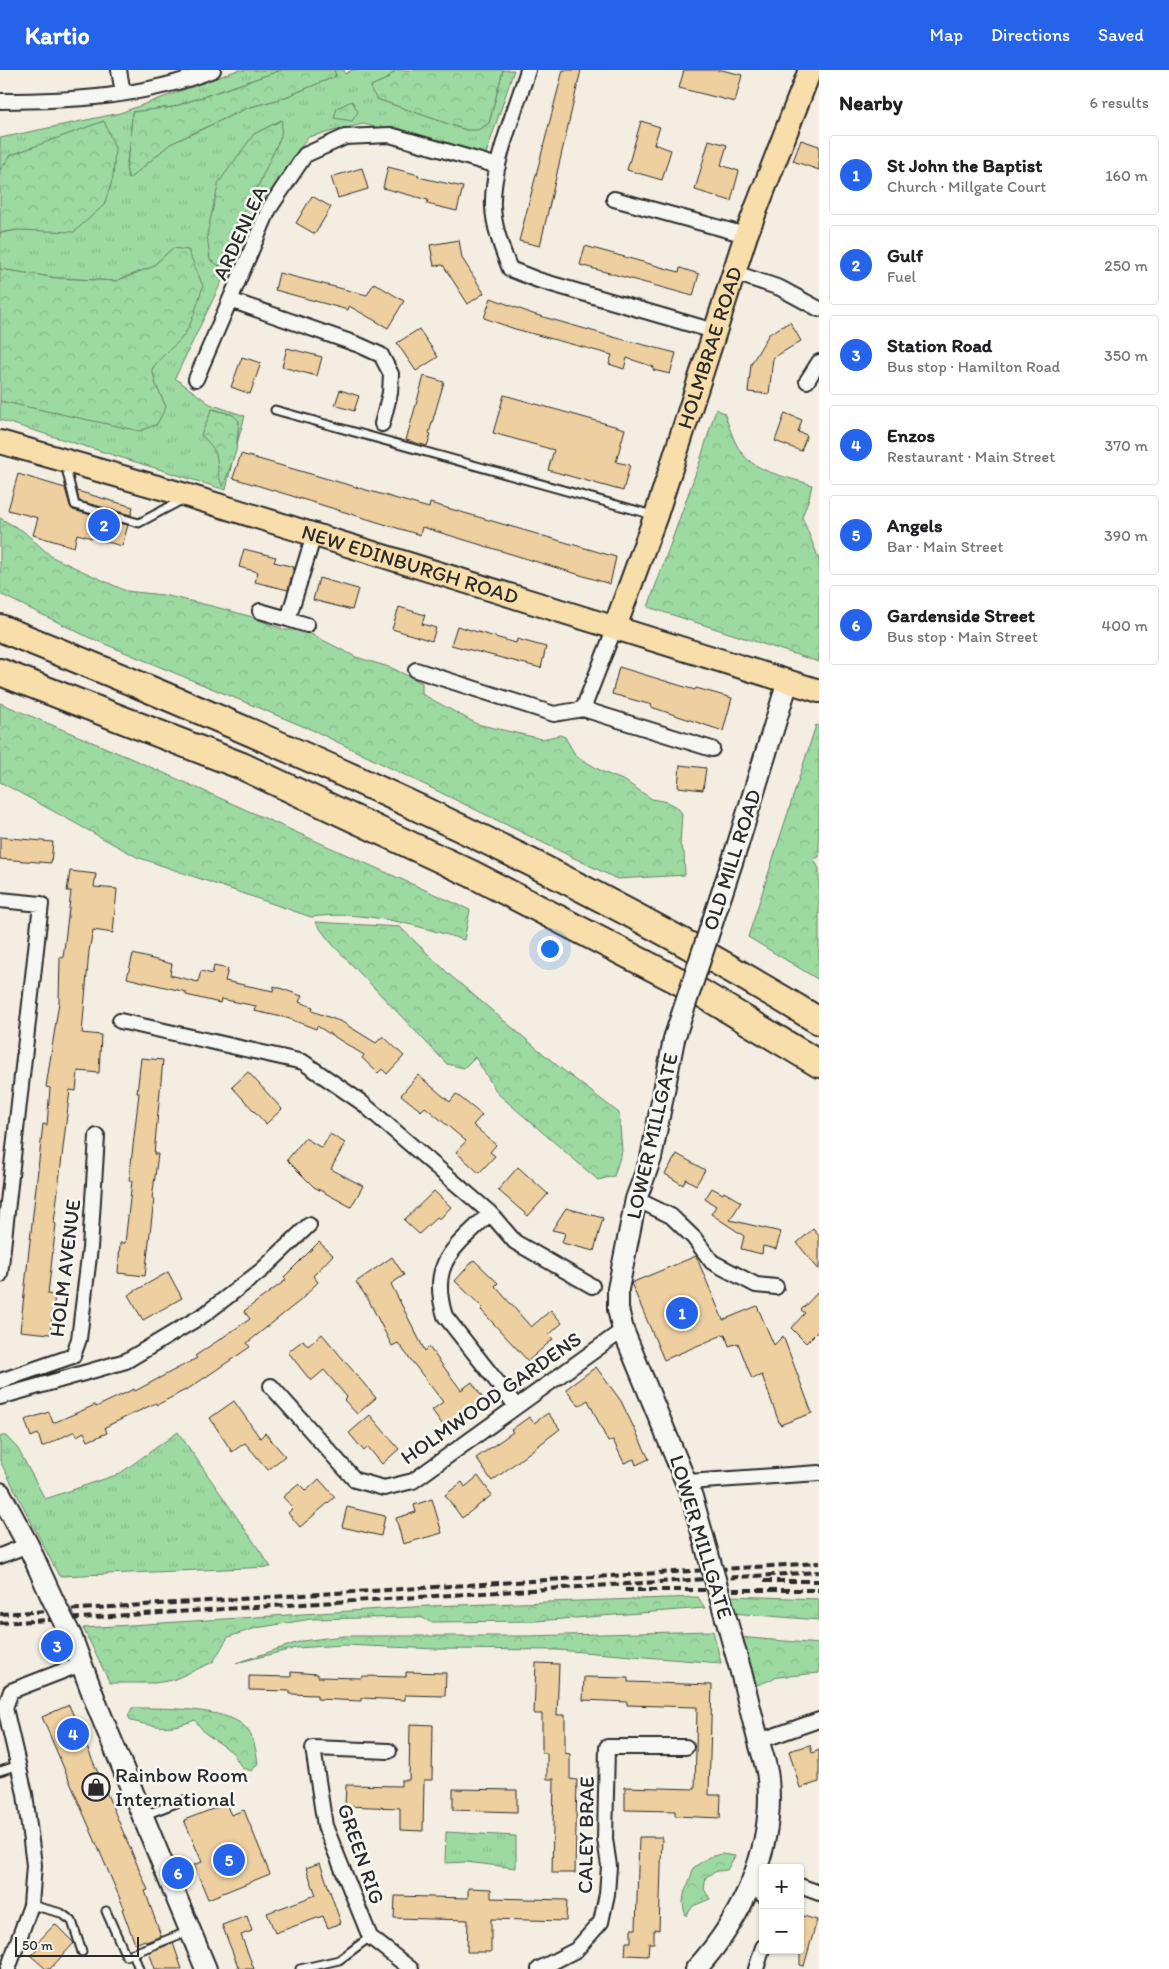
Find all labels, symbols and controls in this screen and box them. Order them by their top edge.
text: Kartio [25,21,90,50]
text: Map [930,24,963,46]
text: Directions [991,24,1070,46]
text: Saved [1098,24,1144,46]
text: Nearby [839,90,903,115]
text: 6 results [1089,93,1149,112]
text: St John the Baptist [887,154,1042,177]
text: 1 [852,166,860,185]
text: 160 m [1105,166,1148,185]
text: Church · Millgate Court [887,177,1046,196]
street label: ARDENLEA [207,181,272,284]
text: Gulf [887,244,923,267]
text: 2 [852,256,860,275]
text: 250 m [1104,256,1148,275]
street label: HOLMBRAE ROAD [672,263,747,432]
text: Fuel [887,267,916,286]
text: Station Road [887,334,992,357]
text: 3 [852,346,860,365]
text: 350 m [1104,346,1148,365]
text: Bus stop · Hamilton Road [887,357,1060,376]
text: Enzos [887,424,935,447]
text: 4 [851,436,861,455]
text: 370 m [1104,436,1148,455]
text: Restaurant · Main Street [887,447,1055,466]
pin: 2 [88,506,120,544]
text: Angels [887,514,942,537]
street label: NEW EDINBURGH ROAD [299,519,522,609]
text: 5 [852,526,860,545]
text: 390 m [1104,526,1148,545]
text: Bar · Main Street [887,537,1003,556]
text: Gardenside Street [887,604,1035,627]
text: 6 [852,616,860,635]
text: 400 m [1102,616,1148,635]
text: Bus stop · Main Street [887,627,1038,646]
street label: OLD MILL ROAD [697,786,766,934]
your location [537,936,563,962]
street label: LOWER MILLGATE [620,1050,683,1221]
street label: HOLM AVENUE [44,1197,85,1338]
pin: 1 [666,1294,698,1332]
street label: HOLMWOOD GARDENS [396,1326,586,1469]
street label: LOWER MILLGATE [665,1452,738,1622]
pin: 3 [41,1627,73,1665]
pin: 4 [57,1715,89,1753]
place label: Rainbow Room International [115,1762,248,1811]
shop icon: Rainbow Room International [81,1772,111,1802]
street label: CALEY BRAE [572,1776,599,1894]
street label: GREEN RIG [333,1800,390,1907]
pin: 5 [213,1841,245,1879]
pin: 6 [162,1854,194,1892]
map controls [759,1864,804,1954]
button: + [759,1864,804,1909]
button: − [759,1909,804,1954]
scale bar [15,1934,139,1957]
text: 50 m [22,1937,53,1954]

